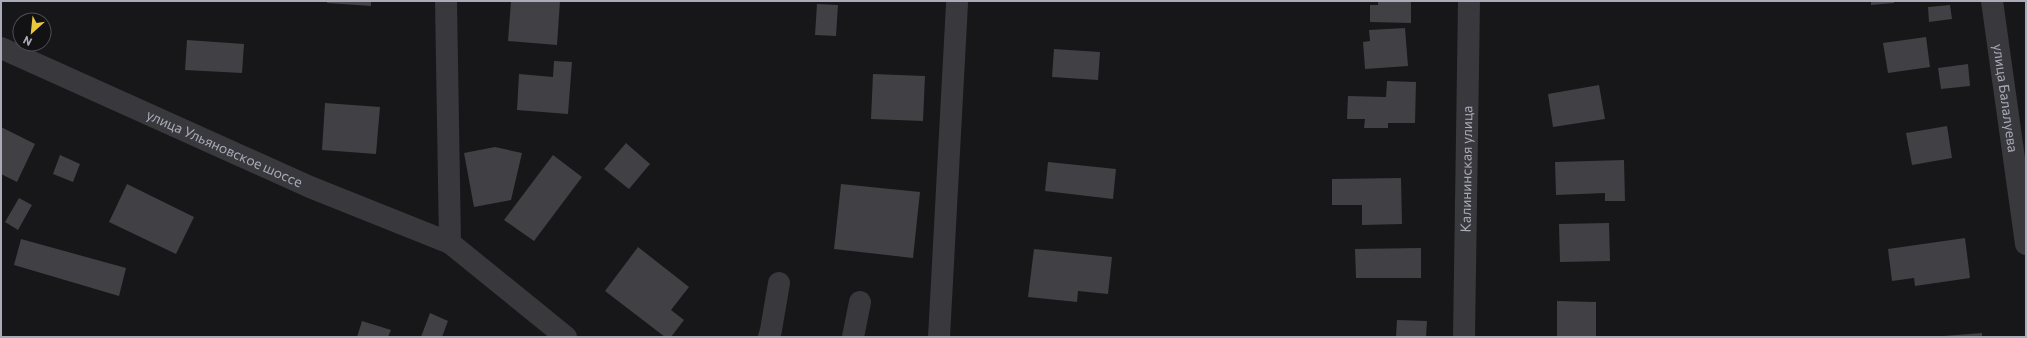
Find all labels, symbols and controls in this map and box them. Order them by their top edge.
north arrow [12,12,52,52]
text: N [21,34,34,49]
street label: улица Балалуева [1990,43,2022,153]
street label: Калининская улица [1457,105,1475,233]
street label: улица Ульяновское шоссе [144,106,305,191]

